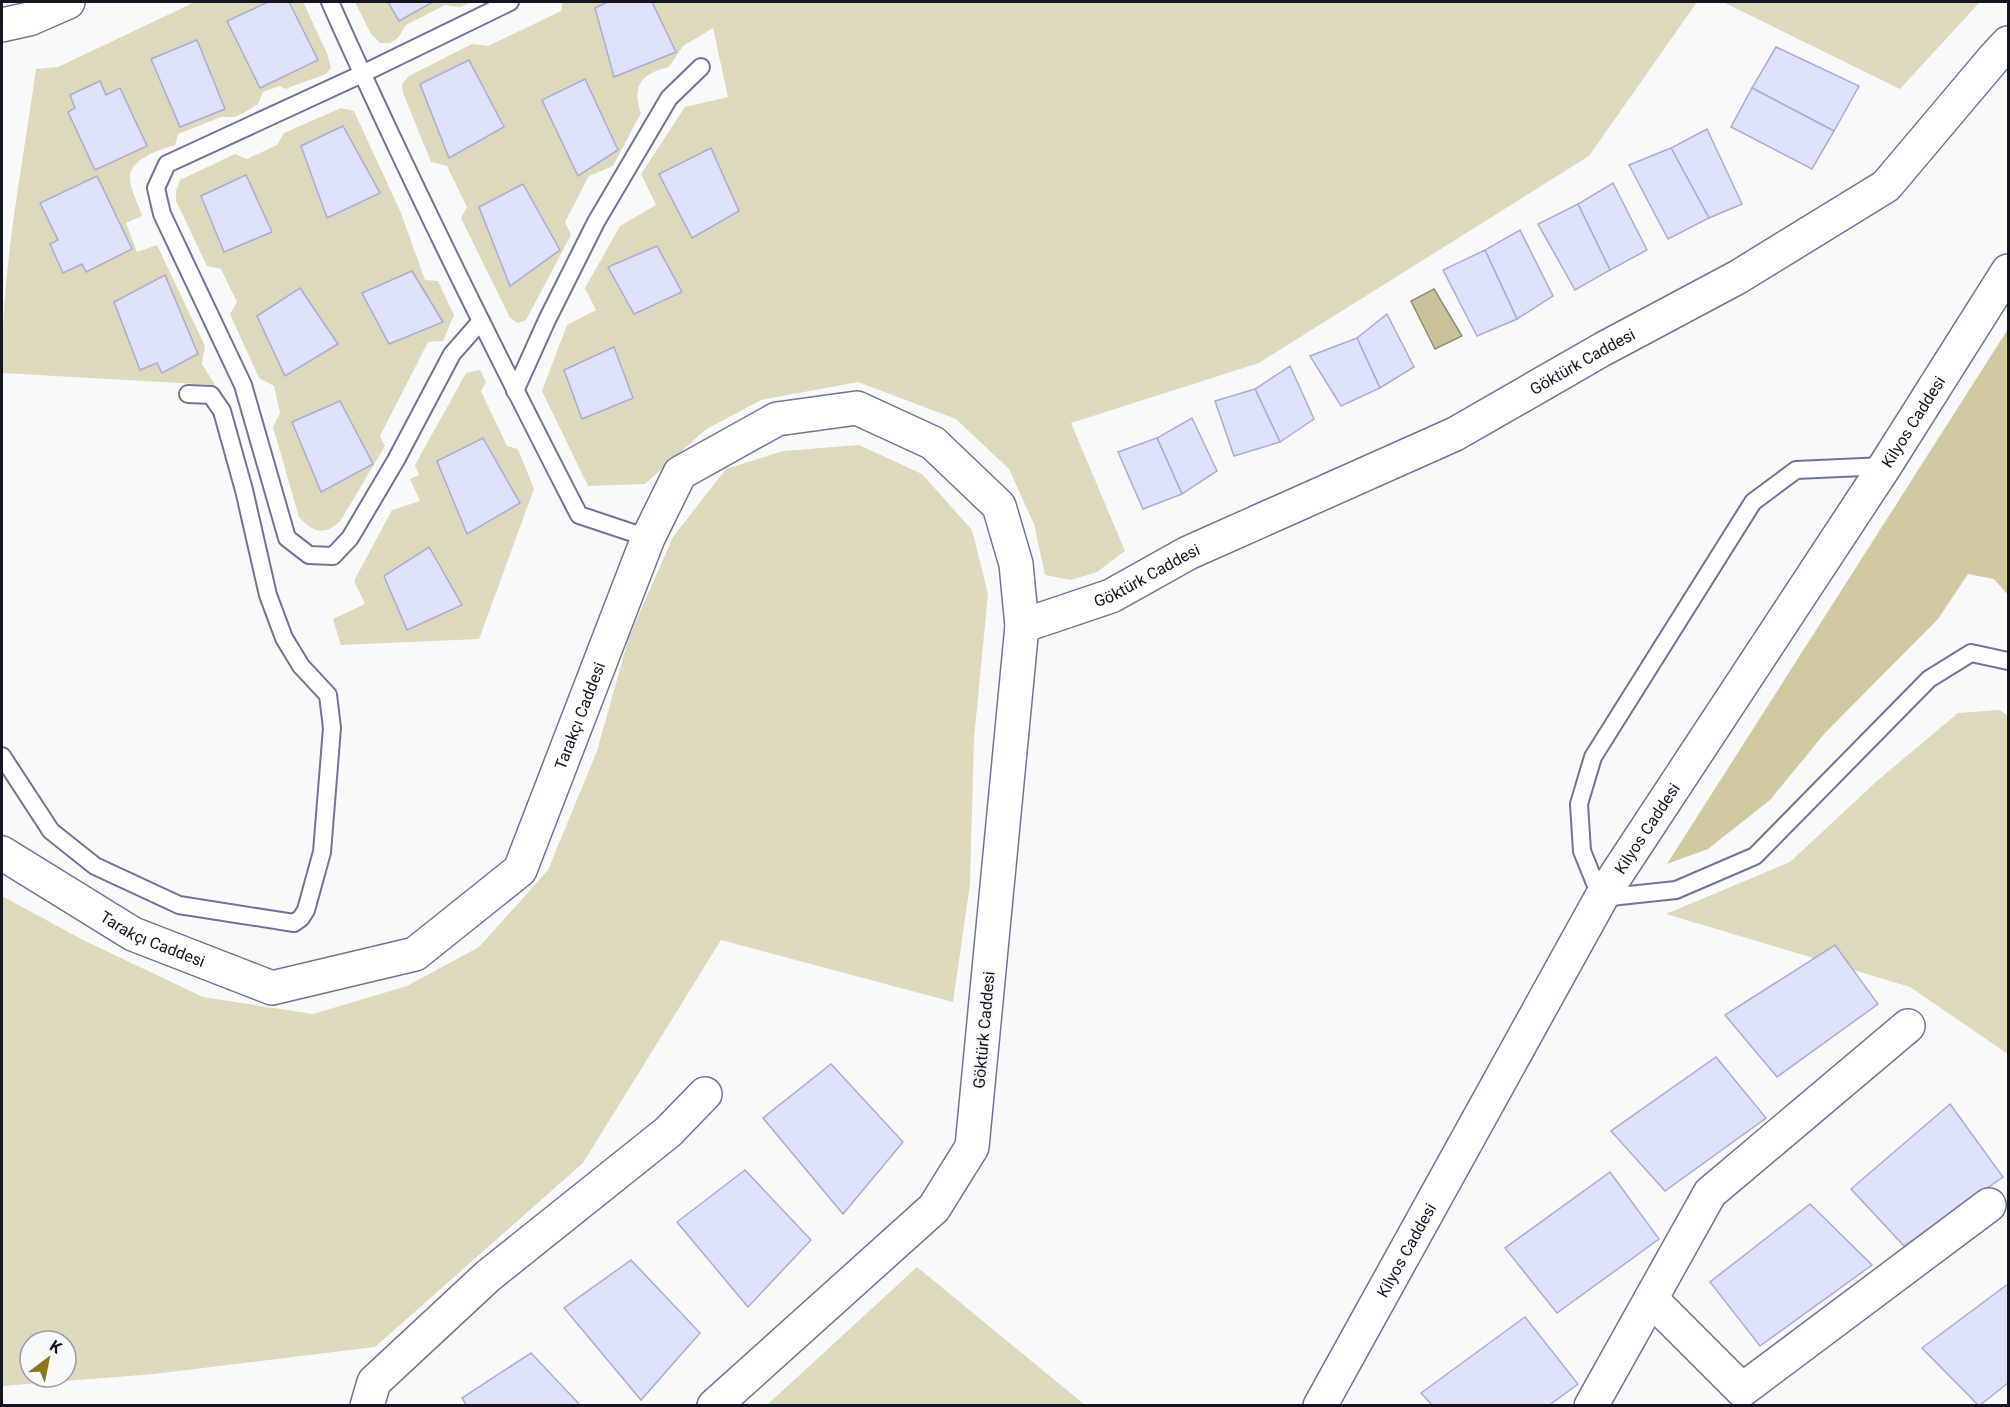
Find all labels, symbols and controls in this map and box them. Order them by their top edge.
street label: Göktürk Caddesi [1526,324,1638,399]
street label: Kilyos Caddesi [1877,372,1949,471]
street label: Göktürk Caddesi [1091,540,1203,611]
street label: Tarakçı Caddesi [550,659,609,772]
street label: Kilyos Caddesi [1610,779,1683,877]
street label: Tarakçı Caddesi [97,907,208,971]
street label: Göktürk Caddesi [969,971,999,1089]
street label: Kilyos Caddesi [1373,1200,1440,1301]
north arrow [18,1329,78,1389]
text: K [46,1336,66,1358]

